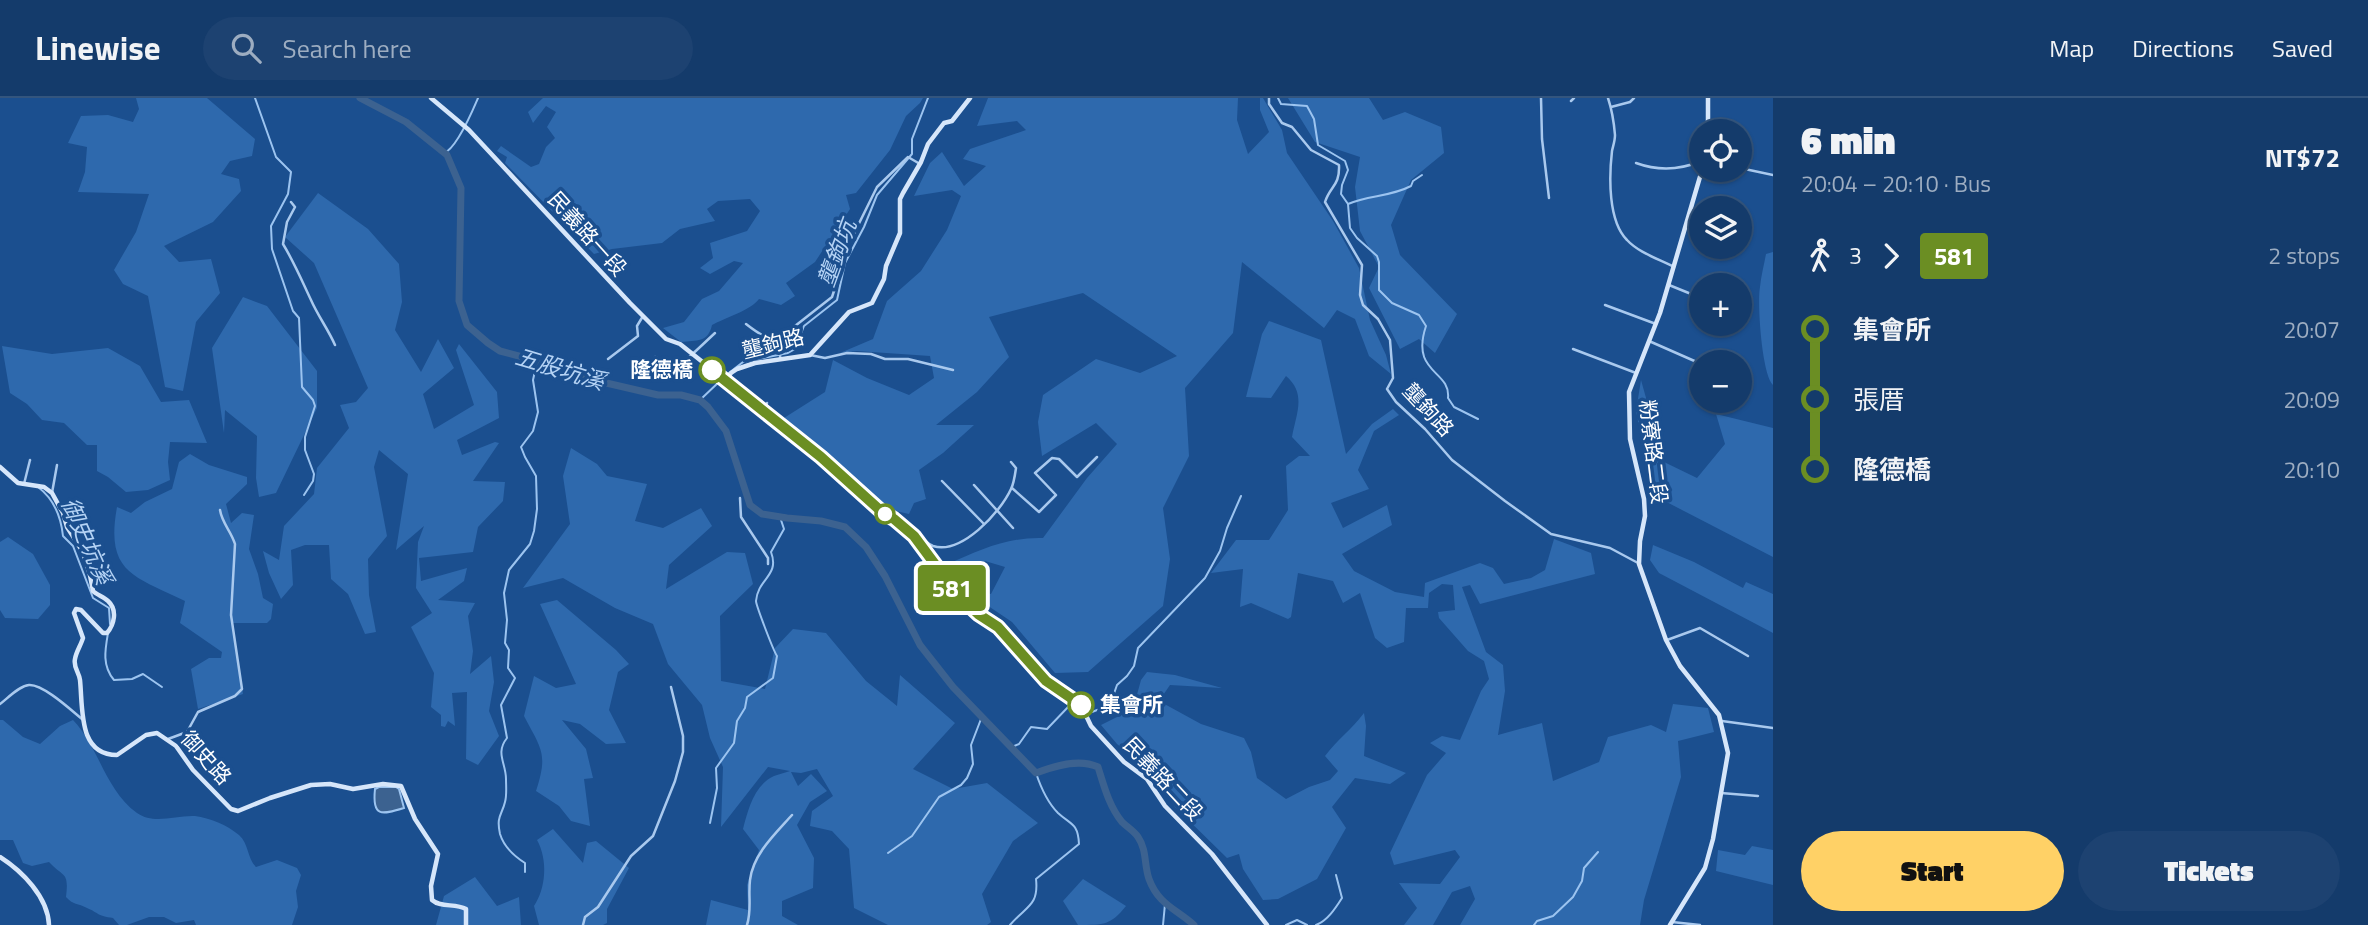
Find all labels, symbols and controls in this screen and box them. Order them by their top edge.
search box [203,17,693,80]
text: Linewise [35,23,161,73]
icon: search [227,29,265,67]
text: Search here [283,29,412,68]
text: Map [2049,30,2094,66]
text: Directions [2132,30,2234,66]
text: Saved [2272,30,2333,66]
text: 6 min [1801,111,1895,169]
map controls [1689,119,1752,413]
button: locate [1689,119,1752,182]
text: NT$72 [2265,138,2340,177]
text: 20:04 – 20:10 · Bus [1801,166,1991,201]
street label: 民義路一段 [541,184,635,283]
button: layers [1689,196,1752,259]
water label: 壟鉤坑 [808,212,866,291]
icon: walk [1801,237,1839,275]
icon: forward [1872,237,1910,275]
text: 3 [1849,238,1862,273]
text: 581 [1934,238,1974,274]
text: 2 stops [2268,238,2340,273]
button: + [1689,273,1752,336]
text: 集會所 [1853,310,1931,349]
text: 20:07 [2283,312,2340,347]
street label: 壟鉤路 [738,320,807,366]
water label: 五股坑溪 [511,338,612,400]
button: − [1689,350,1752,413]
place label: 隆德橋 [630,353,693,385]
marker: 隆德橋 [699,357,725,383]
street label: 壟鉤路 [1396,375,1462,443]
text: 張厝 [1853,380,1905,419]
text: 20:09 [2283,382,2340,417]
street label: 粉寮路二段 [1632,398,1676,506]
text: 隆德橋 [1853,450,1931,489]
text: 20:10 [2283,452,2340,487]
water label: 御史坑溪 [53,492,123,593]
unlabelled marker [875,504,895,524]
line badge: 581 [912,565,992,611]
text: 581 [932,570,972,606]
place label: 集會所 [1100,688,1163,720]
marker: 集會所 [1068,692,1094,718]
street label: 御史路 [174,723,240,791]
street label: 民義路二段 [1116,729,1211,828]
button: Start [1801,831,2064,911]
button: Tickets [2078,831,2340,911]

